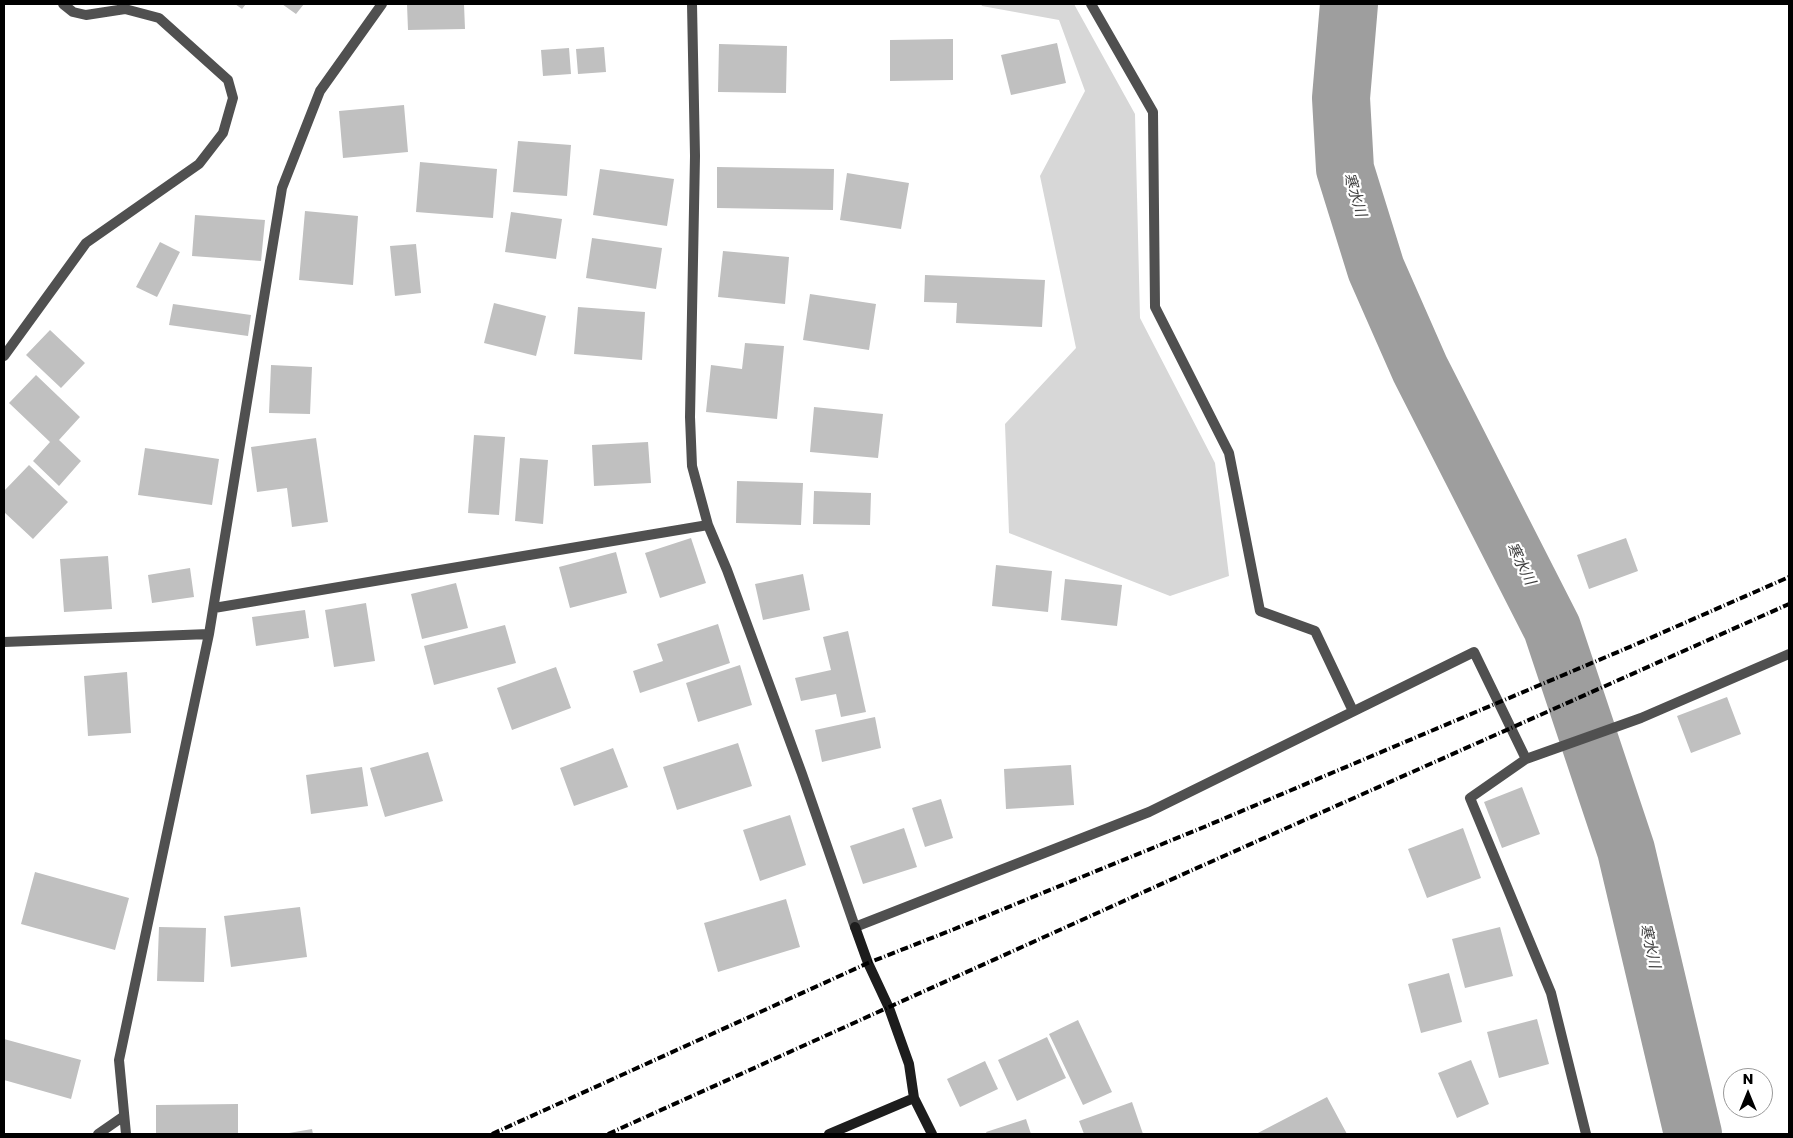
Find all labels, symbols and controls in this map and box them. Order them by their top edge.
water label: 寒水川 [1339,171,1369,219]
water label: 寒水川 [1502,540,1538,588]
water label: 寒水川 [1635,922,1663,970]
north arrow [1723,1068,1773,1118]
text: N [1743,1069,1753,1089]

